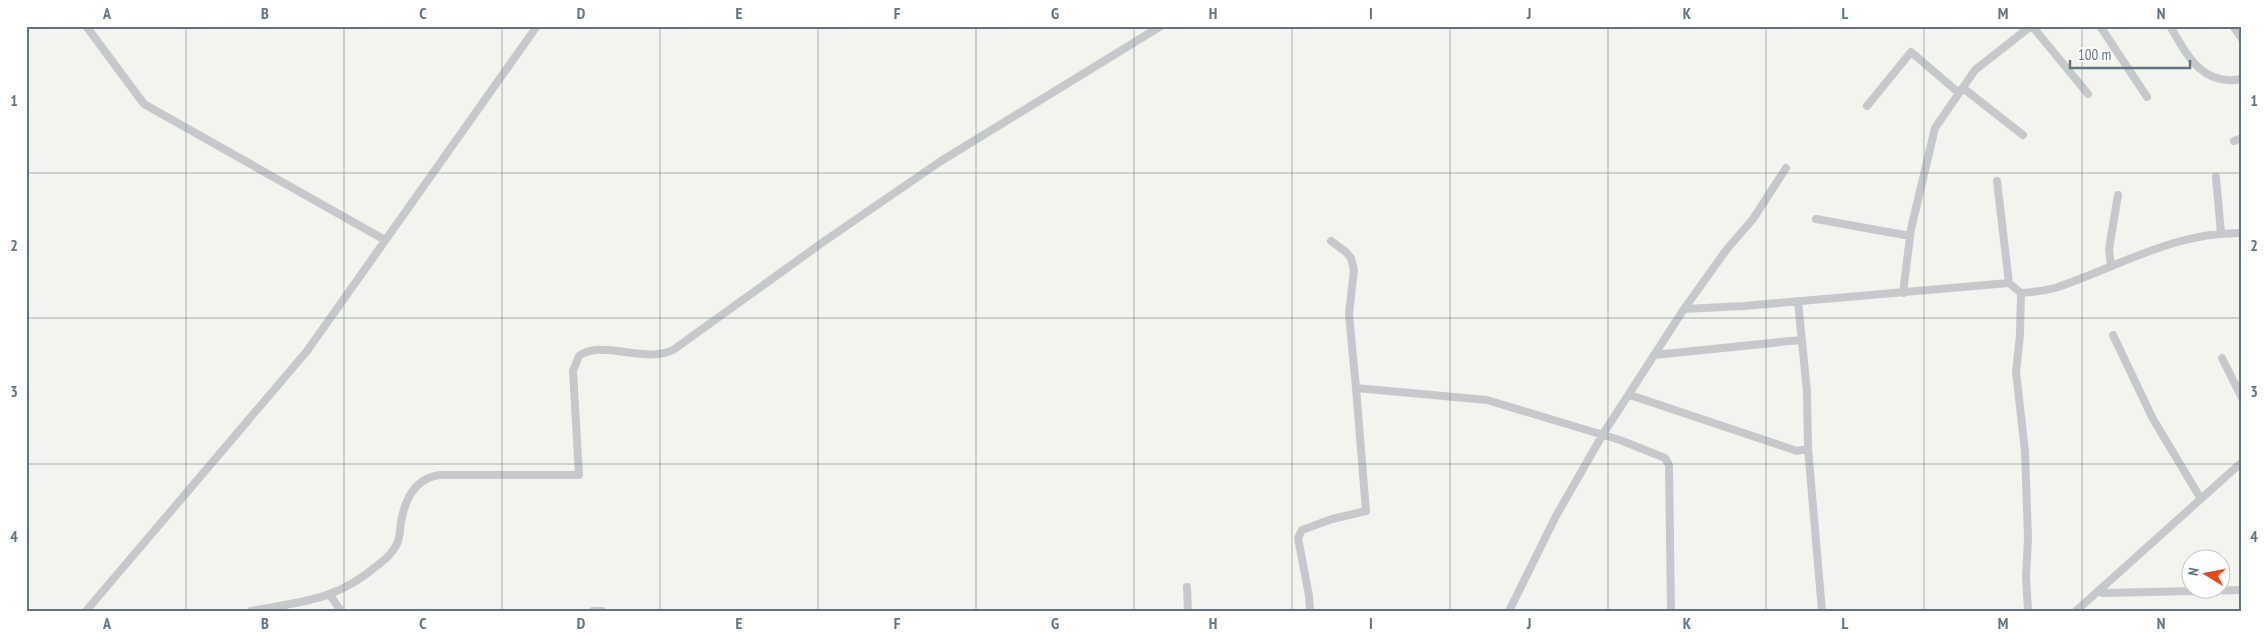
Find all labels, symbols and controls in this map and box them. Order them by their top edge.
text: A [102,3,112,23]
text: B [261,3,269,23]
text: C [419,3,427,23]
text: D [577,3,586,23]
text: E [736,3,743,23]
text: F [894,3,901,23]
text: G [1051,3,1059,23]
text: H [1209,3,1217,23]
text: I [1369,3,1373,23]
text: J [1526,3,1531,23]
text: K [1683,3,1692,23]
text: L [1842,3,1849,23]
text: M [1998,3,2008,23]
text: N [2157,3,2165,23]
scale bar [2070,38,2190,70]
text: 100 m [2078,45,2111,64]
text: 1 [10,90,18,110]
text: 1 [2250,90,2258,110]
text: 2 [10,235,18,255]
text: 2 [2250,235,2258,255]
text: 3 [10,381,18,401]
text: 3 [2250,381,2258,401]
text: 4 [10,526,18,546]
text: 4 [2250,526,2258,546]
north arrow [2180,550,2230,600]
text: N [2184,566,2203,577]
text: A [102,613,112,633]
text: B [261,613,269,633]
text: C [419,613,427,633]
text: D [577,613,586,633]
text: E [736,613,743,633]
text: F [894,613,901,633]
text: G [1051,613,1059,633]
text: H [1209,613,1217,633]
text: I [1369,613,1373,633]
text: J [1526,613,1531,633]
text: K [1683,613,1692,633]
text: L [1842,613,1849,633]
text: M [1998,613,2008,633]
text: N [2157,613,2165,633]

